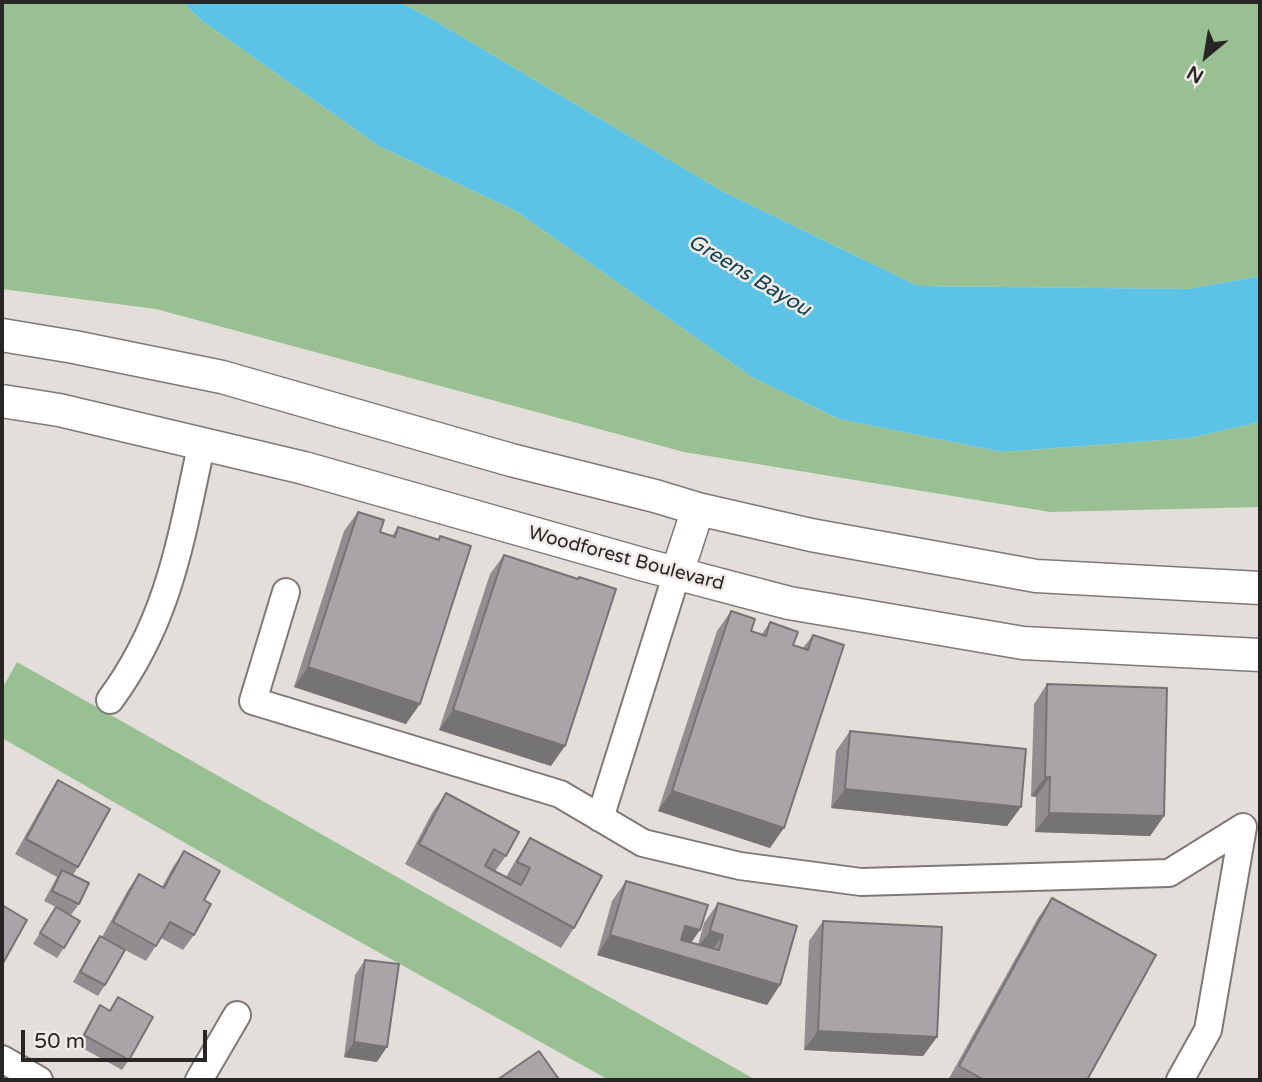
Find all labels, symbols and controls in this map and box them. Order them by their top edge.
north arrow [1171,21,1241,91]
text: N [1183,61,1208,88]
water label: Greens Bayou [683,230,815,322]
street label: Woodforest Boulevard [526,522,726,596]
scale bar [24,1016,210,1060]
text: 50 m [34,1029,85,1054]

